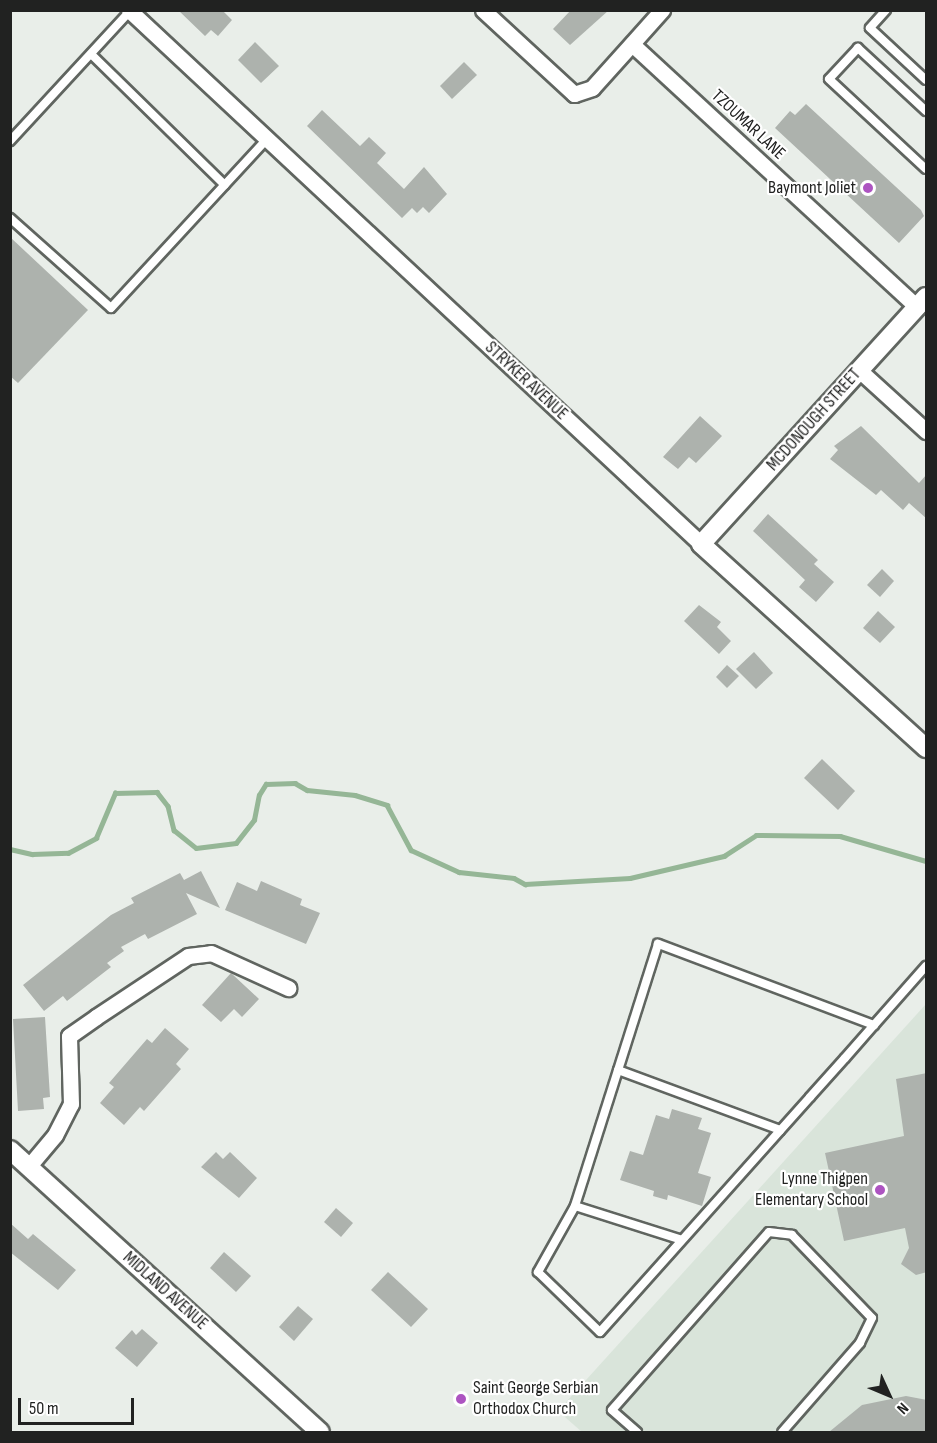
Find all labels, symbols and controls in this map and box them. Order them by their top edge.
street label: TZOUMAR LANE [707,85,789,165]
place label: Baymont Joliet [768,177,856,199]
marker: Baymont Joliet [861,181,875,195]
street label: STRYKER AVENUE [480,337,572,425]
street label: MCDONOUGH STREET [762,364,866,476]
place label: Lynne Thigpen Elementary School [755,1169,868,1212]
marker: Lynne Thigpen Elementary School [873,1183,887,1197]
street label: MIDLAND AVENUE [118,1247,212,1335]
north arrow [859,1365,919,1425]
place label: Saint George Serbian Orthodox Church [473,1378,598,1420]
scale bar [21,1386,136,1424]
marker: Saint George Serbian Orthodox Church [454,1392,468,1406]
text: 50 m [29,1398,59,1419]
text: N [893,1398,912,1418]

